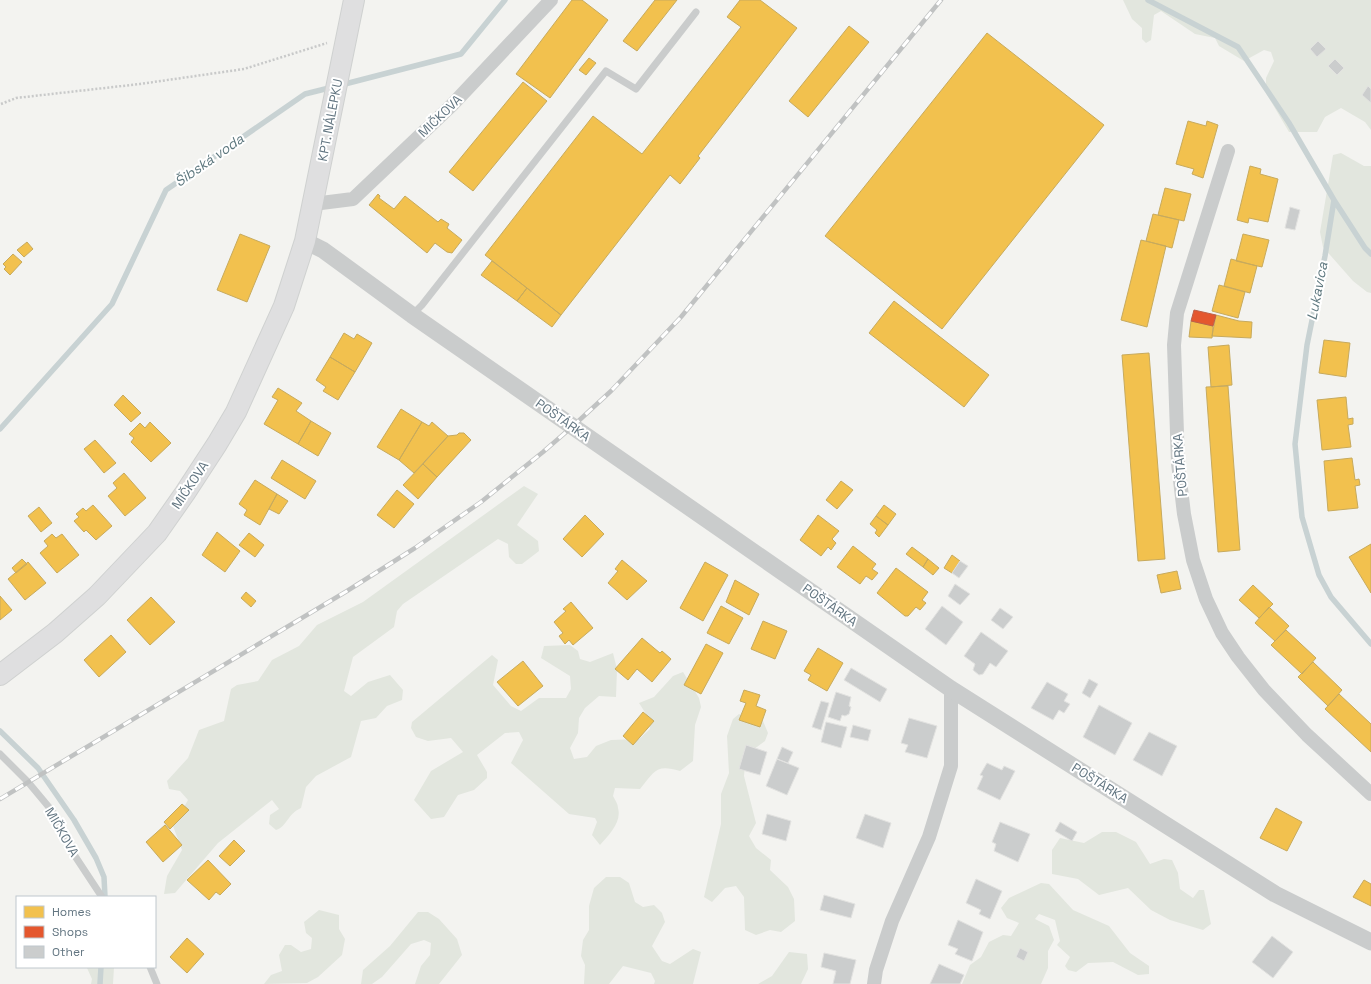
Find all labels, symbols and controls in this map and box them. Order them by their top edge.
street label: KPT. NÁLEPKU [314,77,346,163]
street label: MIČKOVA [415,91,465,141]
water label: Šibská voda [171,129,248,190]
water label: Lukavica [1303,260,1332,321]
street label: POŠTÁRKA [532,395,594,445]
street label: POŠTÁRKA [1169,433,1191,497]
street label: MIČKOVA [168,458,212,512]
street label: POŠTÁRKA [799,580,861,630]
street label: POŠTÁRKA [1069,759,1131,807]
street label: MIČKOVA [41,804,83,860]
legend [16,896,156,968]
text: Homes [52,904,91,920]
text: Shops [52,924,88,940]
text: Other [52,944,85,960]

